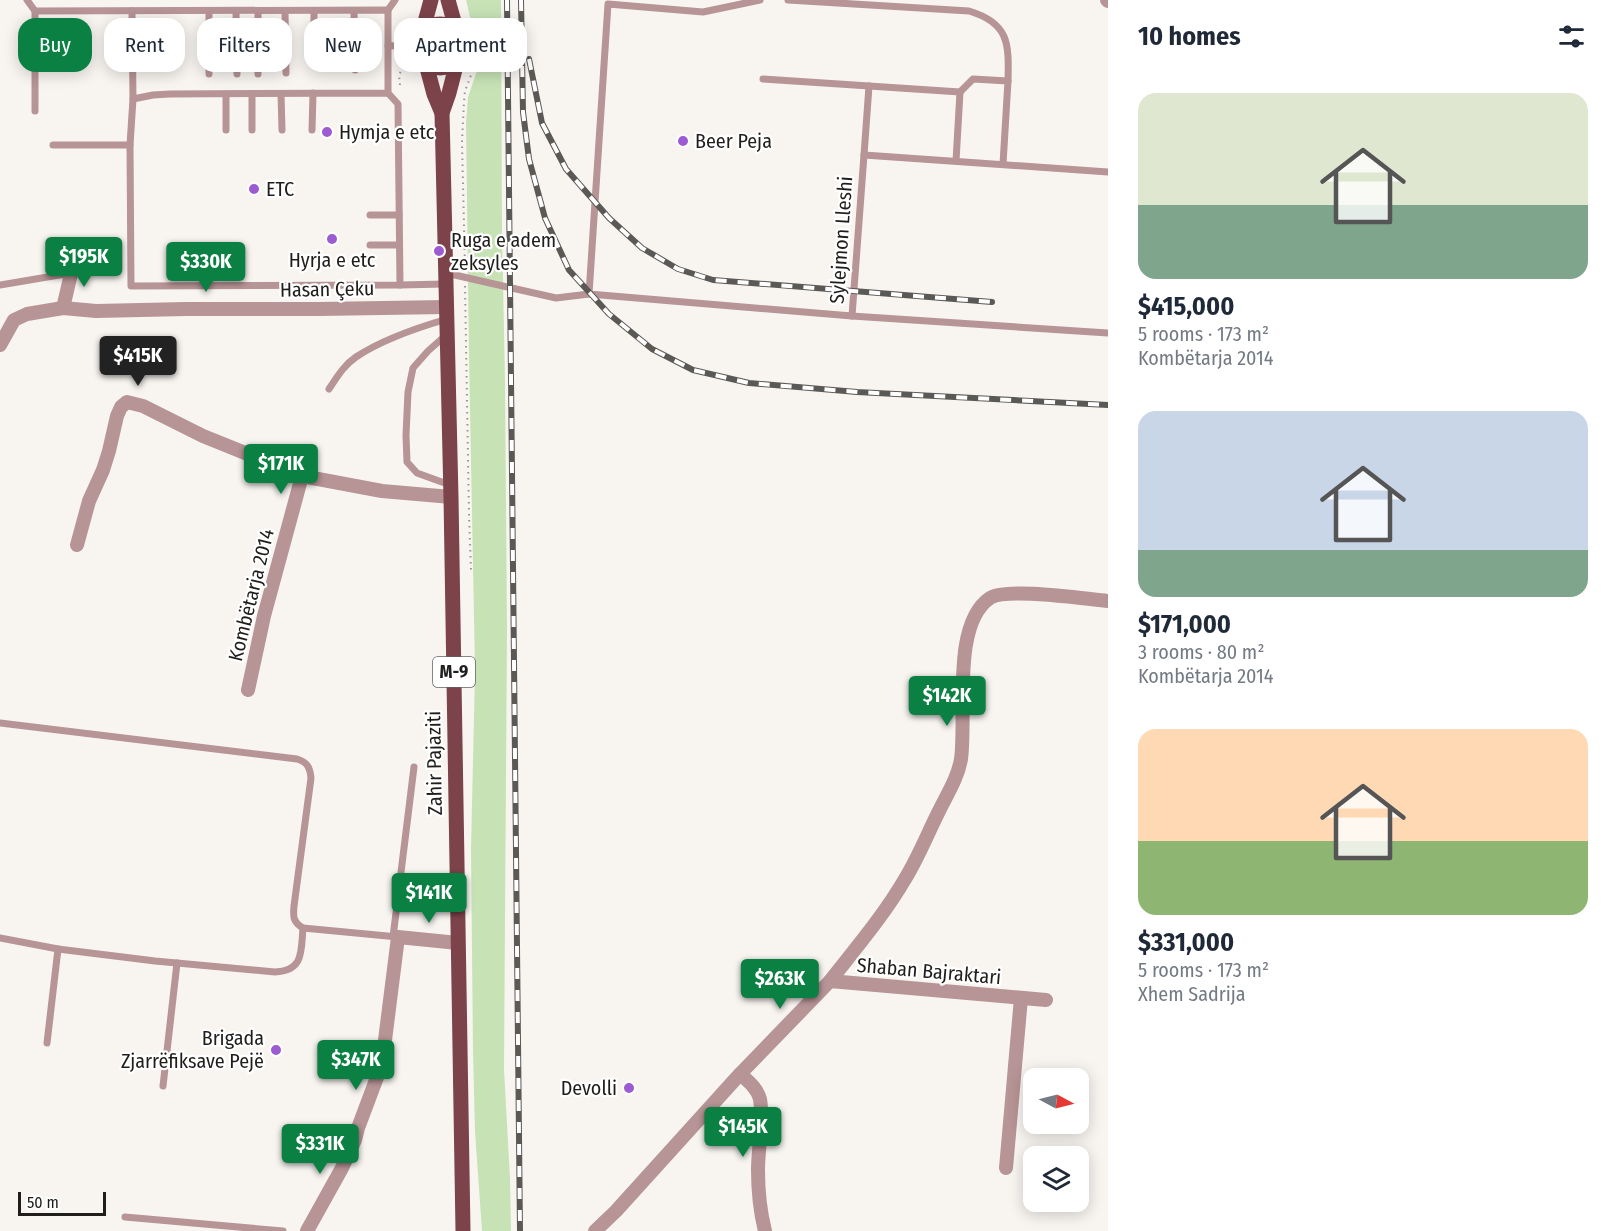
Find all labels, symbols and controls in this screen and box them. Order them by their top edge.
chip: Buy [18,18,92,72]
chip: Rent [104,18,185,72]
chip: Filters [197,18,292,72]
chip: New [304,18,382,72]
chip: Apartment [394,18,527,72]
icon: filters [1555,20,1588,53]
text: 10 homes [1138,21,1241,52]
place label: Hymja e etc [339,120,435,144]
marker: Hymja e etc [320,125,334,139]
place label: Beer Peja [695,129,772,153]
icon: home [1309,132,1417,240]
marker: Beer Peja [676,134,690,148]
street label: Sylejmon Lleshi [825,175,857,305]
place label: ETC [266,177,294,201]
marker: ETC [247,182,261,196]
place label: Ruga e adem zeksyles [451,228,556,275]
marker: Hyrja e etc [325,232,339,246]
pin: $195K [42,237,126,288]
pin: $330K [164,242,248,293]
text: $195K [59,244,109,268]
marker: Ruga e adem zeksyles [432,244,446,258]
place label: Hyrja e etc [289,248,376,272]
text: $330K [180,249,232,273]
street label: Hasan Çeku [280,276,374,303]
text: $415,000 [1138,291,1234,322]
text: 5 rooms · 173 m² [1138,322,1269,346]
pin: $415K [96,336,180,387]
text: $415K [114,343,162,367]
text: Kombëtarja 2014 [1138,346,1273,370]
pin: $171K [239,444,323,495]
icon: home [1309,450,1417,558]
text: $171K [258,451,304,475]
street label: Kombëtarja 2014 [223,526,279,664]
text: $171,000 [1138,609,1231,640]
text: 3 rooms · 80 m² [1138,640,1264,664]
road number: M-9 [433,657,475,687]
text: Kombëtarja 2014 [1138,664,1273,688]
pin: $142K [905,676,989,727]
text: $142K [923,683,971,707]
street label: Zahir Pajaziti [421,711,447,815]
icon: home [1309,768,1417,876]
pin: $141K [387,873,471,924]
text: $141K [406,880,452,904]
text: $331,000 [1138,927,1234,958]
street label: Shaban Bajraktari [856,953,1002,989]
text: 5 rooms · 173 m² [1138,958,1269,982]
pin: $263K [738,959,822,1010]
text: $263K [755,966,805,990]
text: Xhem Sadrija [1138,982,1246,1006]
place label: Brigada Zjarrëfiksave Pejë [121,1026,264,1073]
pin: $347K [314,1040,398,1091]
marker: Brigada Zjarrëfiksave Pejë [269,1043,283,1057]
text: $347K [331,1047,381,1071]
north arrow [1023,1068,1089,1134]
map controls [1023,1068,1089,1212]
place label: Devolli [561,1076,617,1100]
marker: Devolli [622,1081,636,1095]
pin: $145K [701,1107,785,1158]
text: $145K [718,1114,768,1138]
pin: $331K [278,1124,362,1175]
text: $331K [296,1131,344,1155]
button: layers [1023,1146,1089,1212]
scale bar [18,1189,106,1216]
text: 50 m [27,1193,59,1212]

